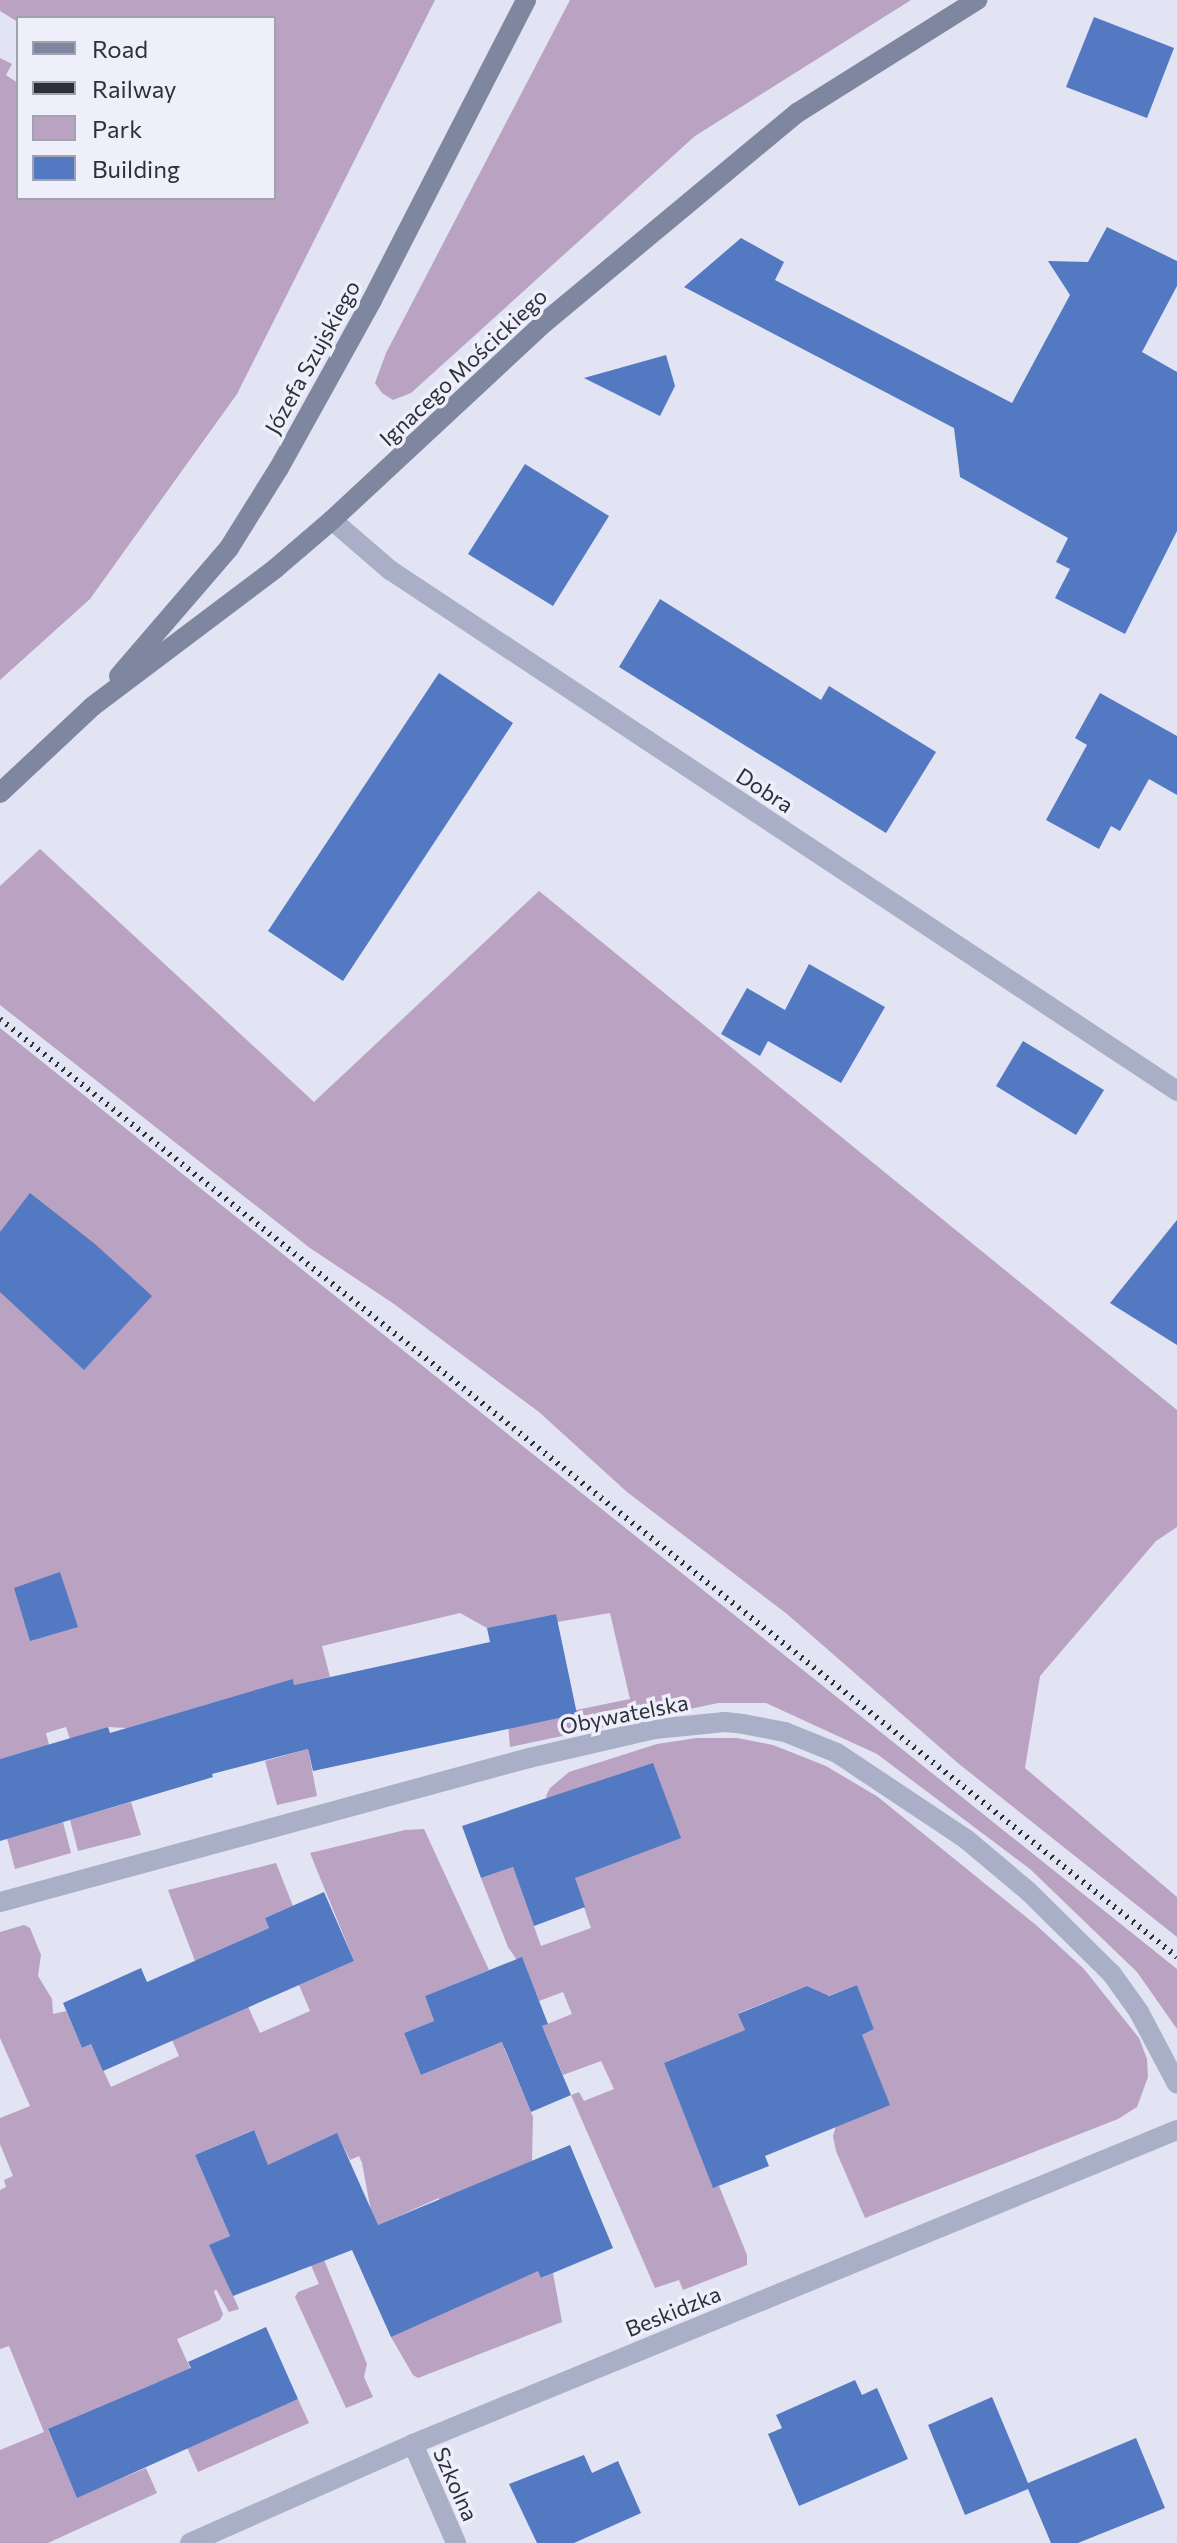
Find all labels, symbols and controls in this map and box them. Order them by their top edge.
legend [16,16,276,200]
text: Road [92,34,148,63]
text: Railway [92,74,177,103]
text: Park [92,114,142,143]
text: Building [92,154,180,183]
street label: Józefa Szujskiego [259,275,365,439]
street label: Ignacego Mościckiego [374,283,552,451]
street label: Dobra [732,762,798,818]
street label: Obywatelska [557,1689,691,1739]
street label: Beskidzka [621,2280,725,2342]
street label: Szkolna [428,2443,484,2525]

